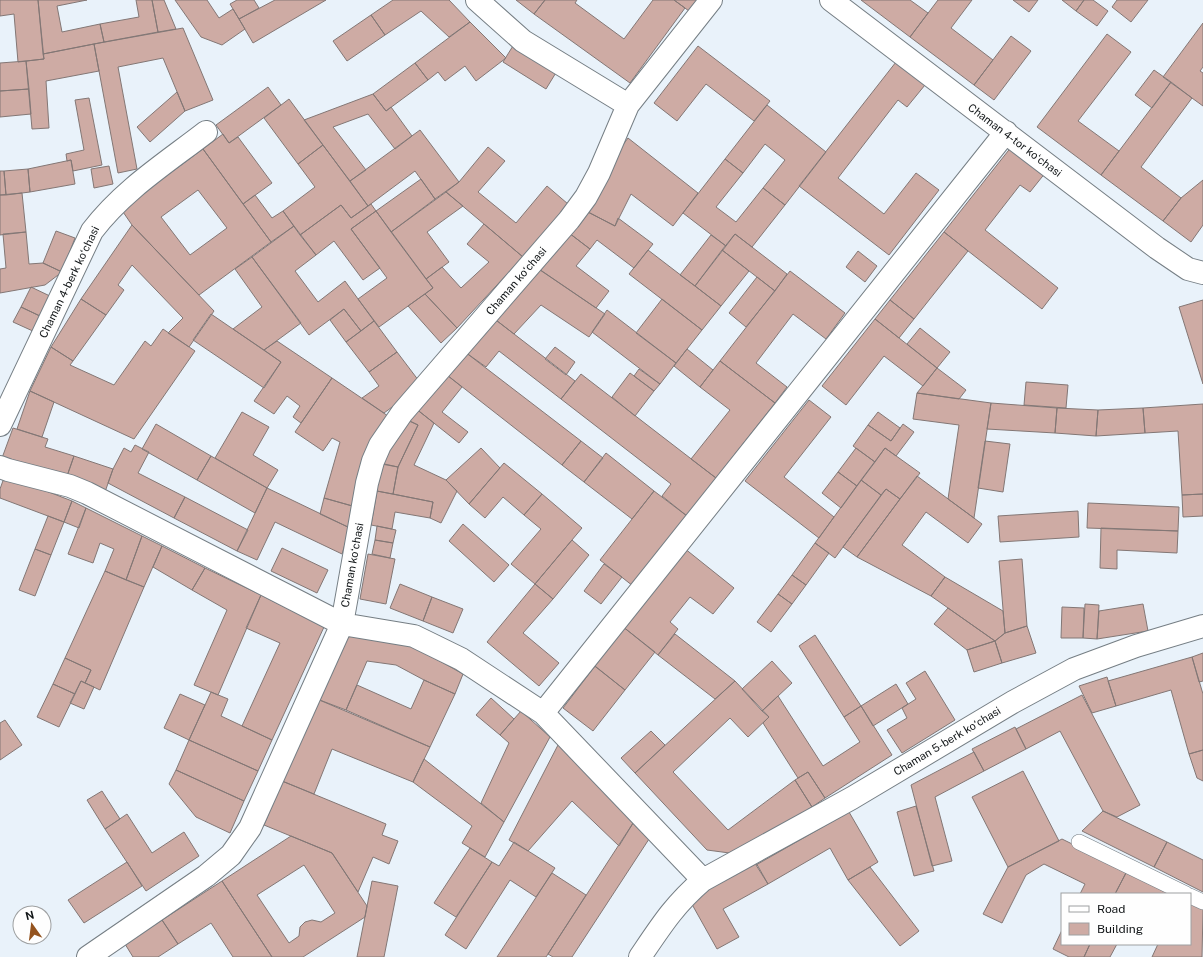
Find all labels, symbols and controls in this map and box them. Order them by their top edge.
street label: Chaman 4-tor koʻchasi [966,101,1064,179]
street label: Chaman 4-berk koʻchasi [37,224,101,340]
street label: Chaman koʻchasi [483,245,549,317]
street label: Chaman koʻchasi [339,522,365,608]
street label: Chaman 5-berk koʻchasi [891,704,1003,778]
legend [1061,893,1191,945]
text: Road [1097,902,1125,916]
north arrow [12,905,52,945]
text: N [24,908,35,922]
text: Building [1097,922,1143,936]

